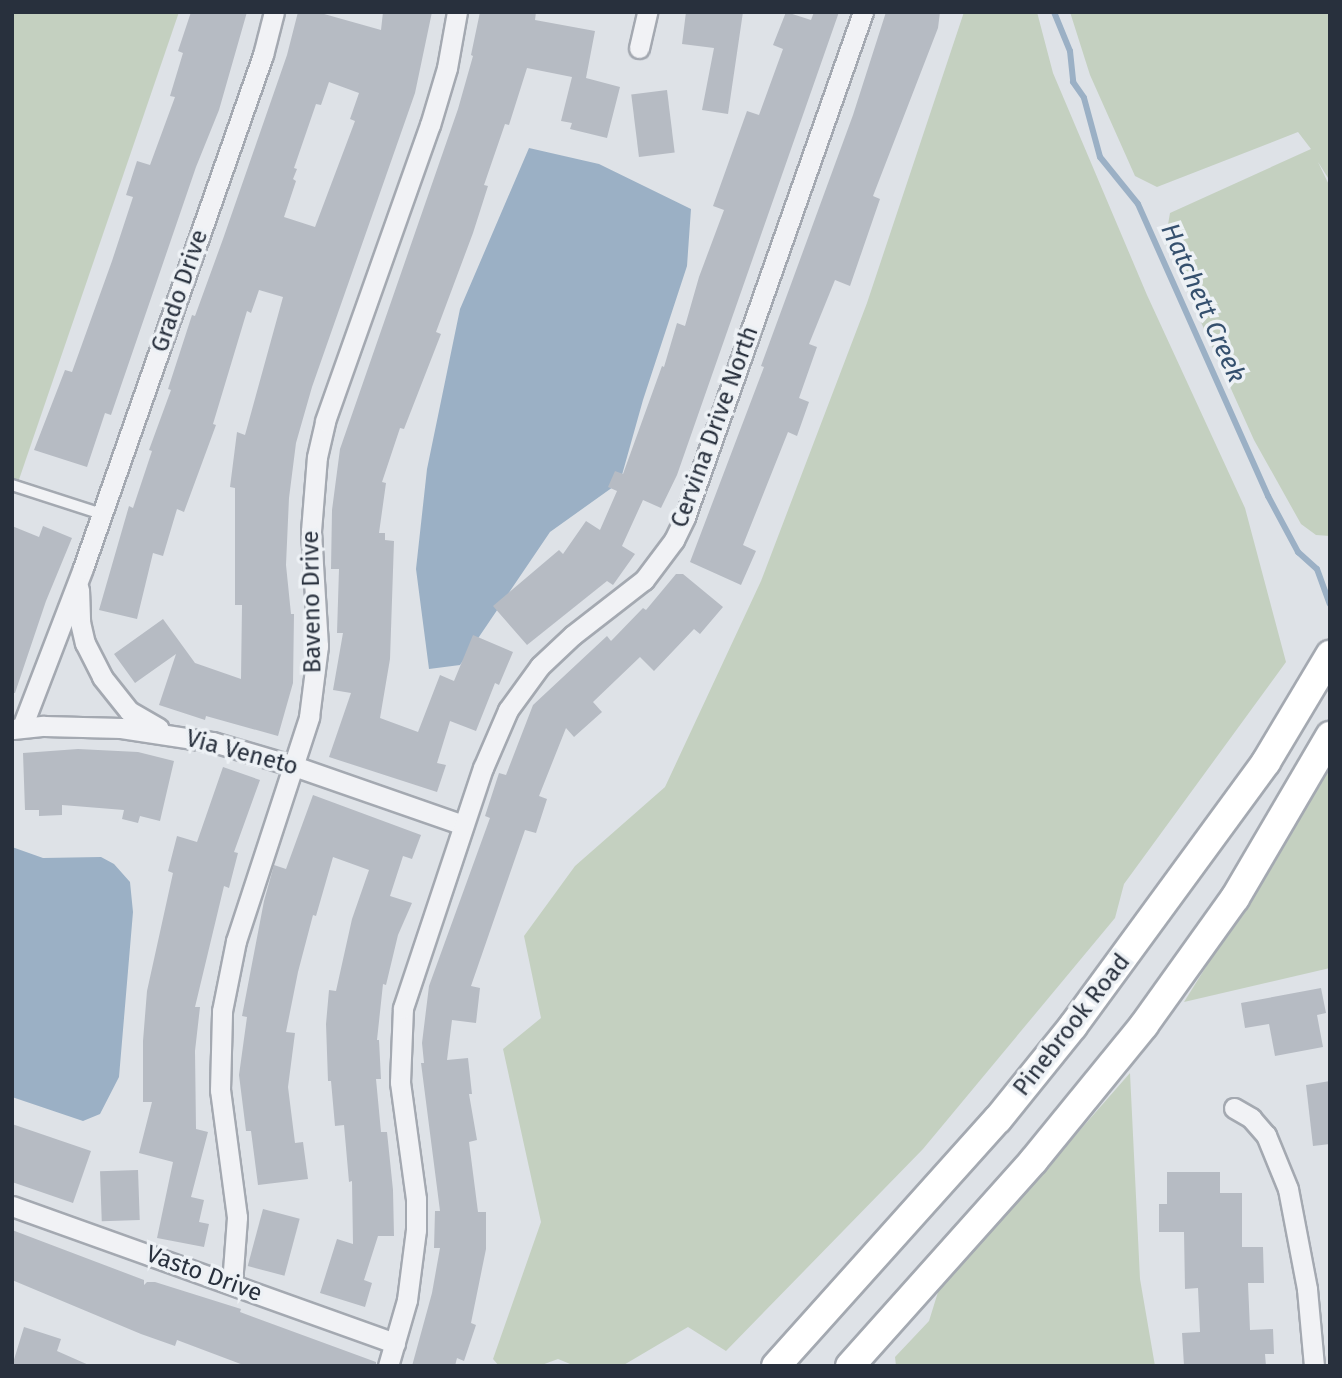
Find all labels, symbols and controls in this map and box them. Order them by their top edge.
water label: Hatchett Creek [1154,218,1252,388]
street label: Grado Drive [146,226,214,356]
street label: Cervina Drive North [665,322,765,532]
street label: Baveno Drive [296,530,328,674]
street label: Via Veneto [183,724,301,782]
street label: Pinebrook Road [1007,948,1137,1102]
street label: Vasto Drive [142,1240,266,1308]

